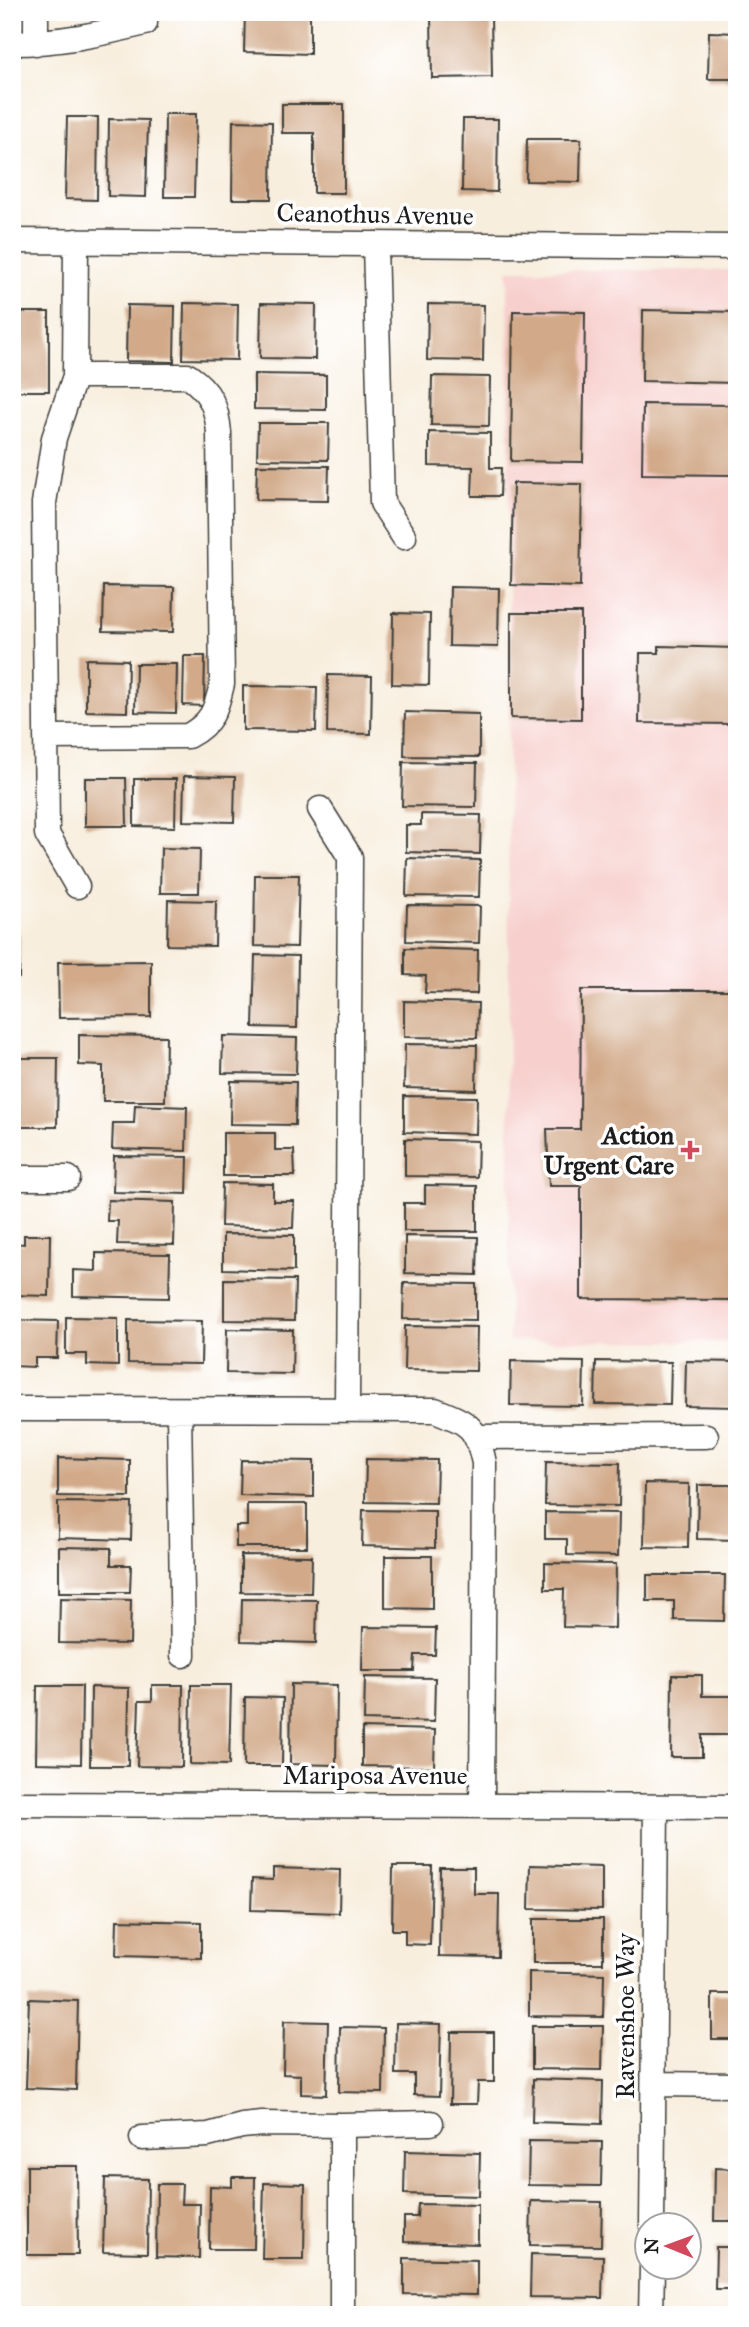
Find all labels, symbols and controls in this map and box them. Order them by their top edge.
street label: Ceanothus Avenue [276,196,474,232]
place label: Action Urgent Care [544,1119,674,1182]
marker: Action Urgent Care [680,1140,700,1160]
street label: Mariposa Avenue [282,1759,468,1791]
street label: Ravenshoe Way [609,1932,641,2099]
north arrow [634,2212,704,2282]
text: N [640,2237,663,2254]

